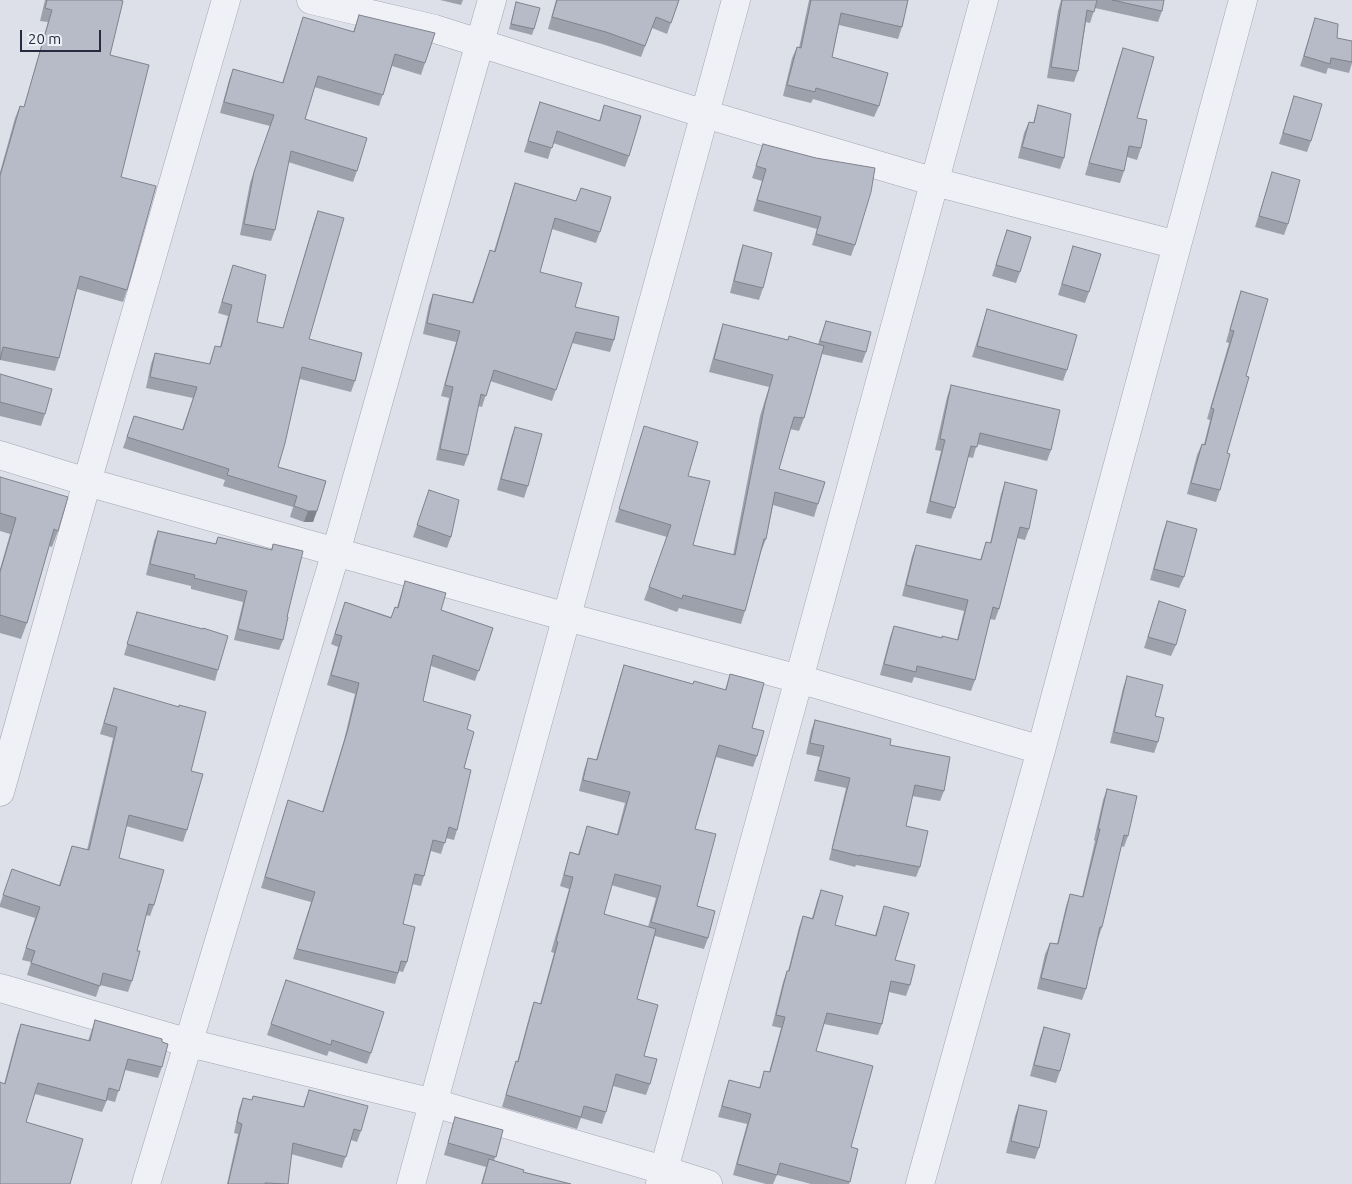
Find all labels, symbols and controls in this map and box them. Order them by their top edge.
scale bar [22,20,104,52]
text: 20 m [28,30,61,47]

